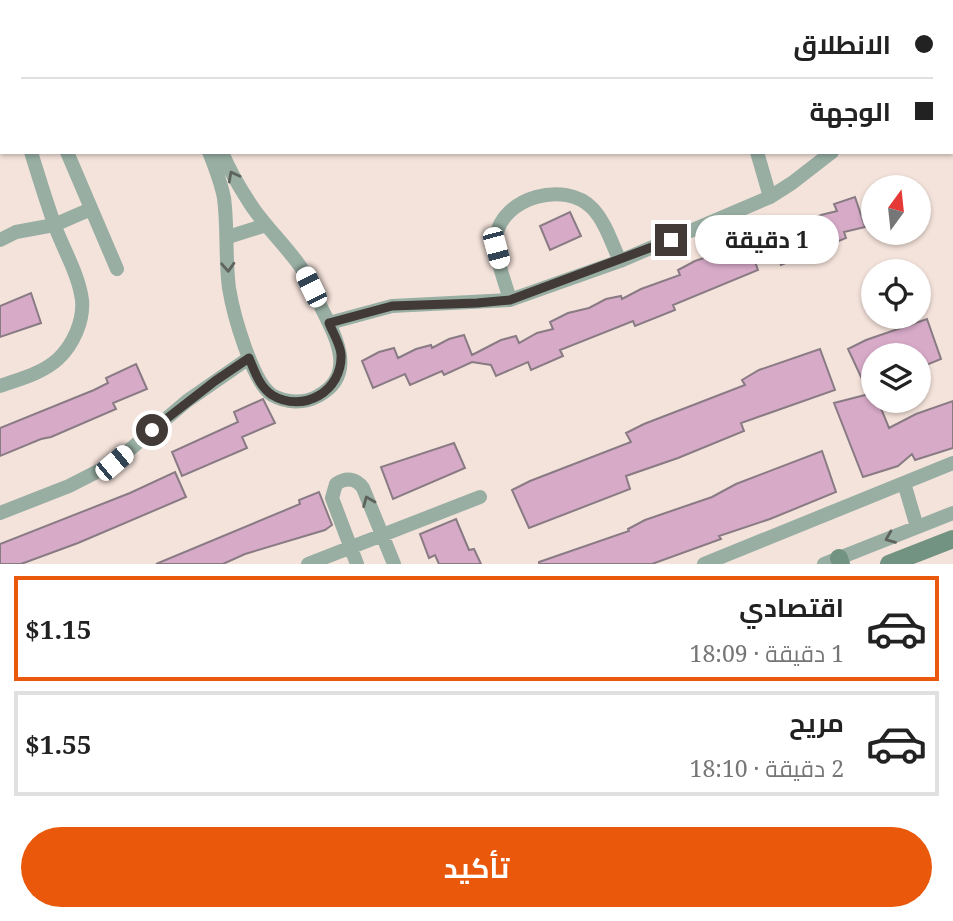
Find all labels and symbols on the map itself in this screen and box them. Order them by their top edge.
one-way arrow [228,171,241,183]
north arrow [861,175,931,245]
callout: 1 دقيقة [696,216,839,264]
route end [655,224,687,256]
car [481,225,512,271]
one-way arrow [220,262,235,273]
car [293,264,330,310]
route start [136,414,168,446]
car [92,441,137,485]
one-way arrow [362,495,376,507]
one-way arrow [884,529,896,543]

